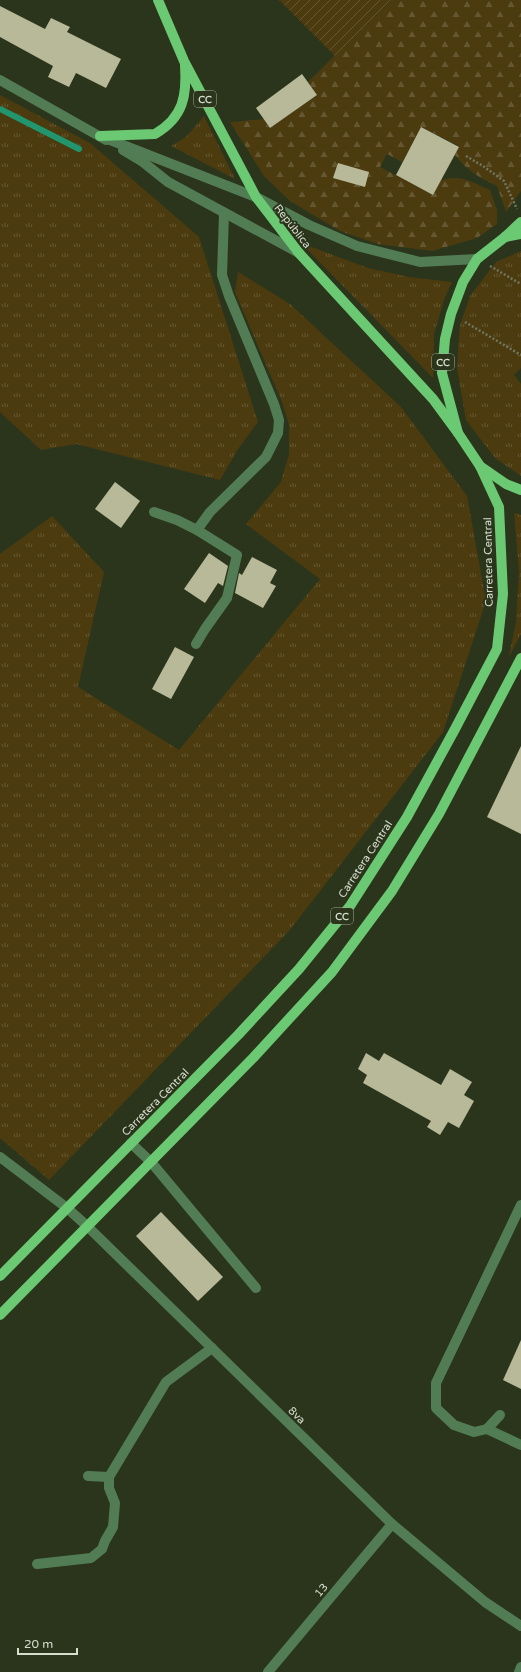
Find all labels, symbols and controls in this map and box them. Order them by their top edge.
road number: CC [194,91,216,107]
street label: República [271,202,314,251]
road number: CC [432,354,454,370]
street label: Carretera Central [481,517,496,607]
street label: Carretera Central [336,818,395,900]
road number: CC [331,908,353,924]
street label: Carretera Central [119,1066,192,1139]
street label: 8va [285,1404,308,1427]
street label: 13 [312,1581,331,1600]
scale bar [18,1630,77,1656]
text: 20 m [24,1637,53,1651]

